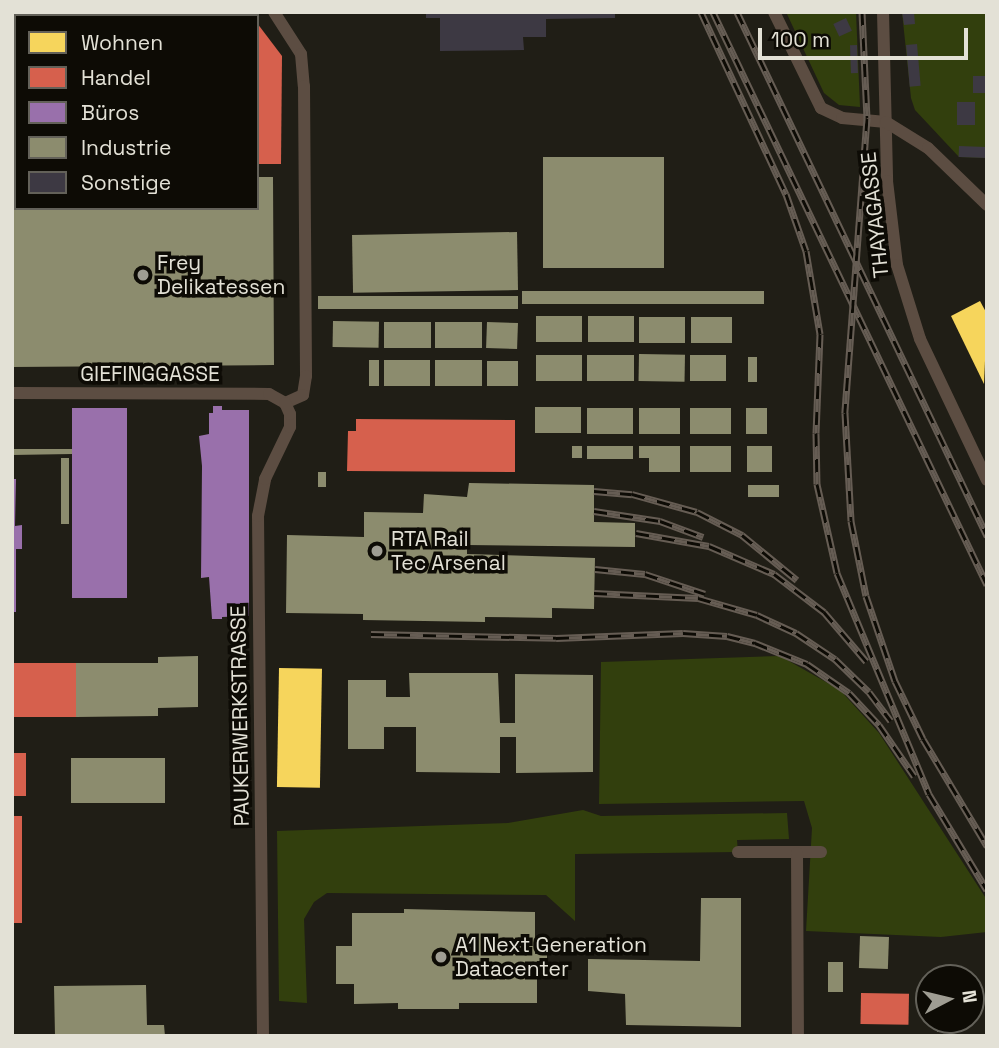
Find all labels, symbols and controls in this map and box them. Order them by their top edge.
legend [14,14,259,210]
scale bar [761,14,971,58]
text: 100 m [771,26,830,53]
text: Wohnen [81,29,163,56]
text: Handel [81,64,151,91]
text: Büros [81,99,139,126]
text: Industrie [81,134,171,161]
street label: THAYAGASSE [856,151,894,279]
text: Sonstige [81,169,171,196]
place label: Frey Delikatessen [157,250,285,300]
marker: Frey Delikatessen [135,267,151,283]
street label: GIEFINGGASSE [80,361,220,387]
place label: RTA Rail Tec Arsenal [391,526,506,576]
marker: RTA Rail Tec Arsenal [369,543,385,559]
street label: PAUKERWERKSTRASSE [225,605,255,827]
place label: A1 Next Generation Datacenter [455,932,647,982]
marker: A1 Next Generation Datacenter [433,949,449,965]
north arrow [915,964,985,1034]
text: N [956,989,983,1004]

